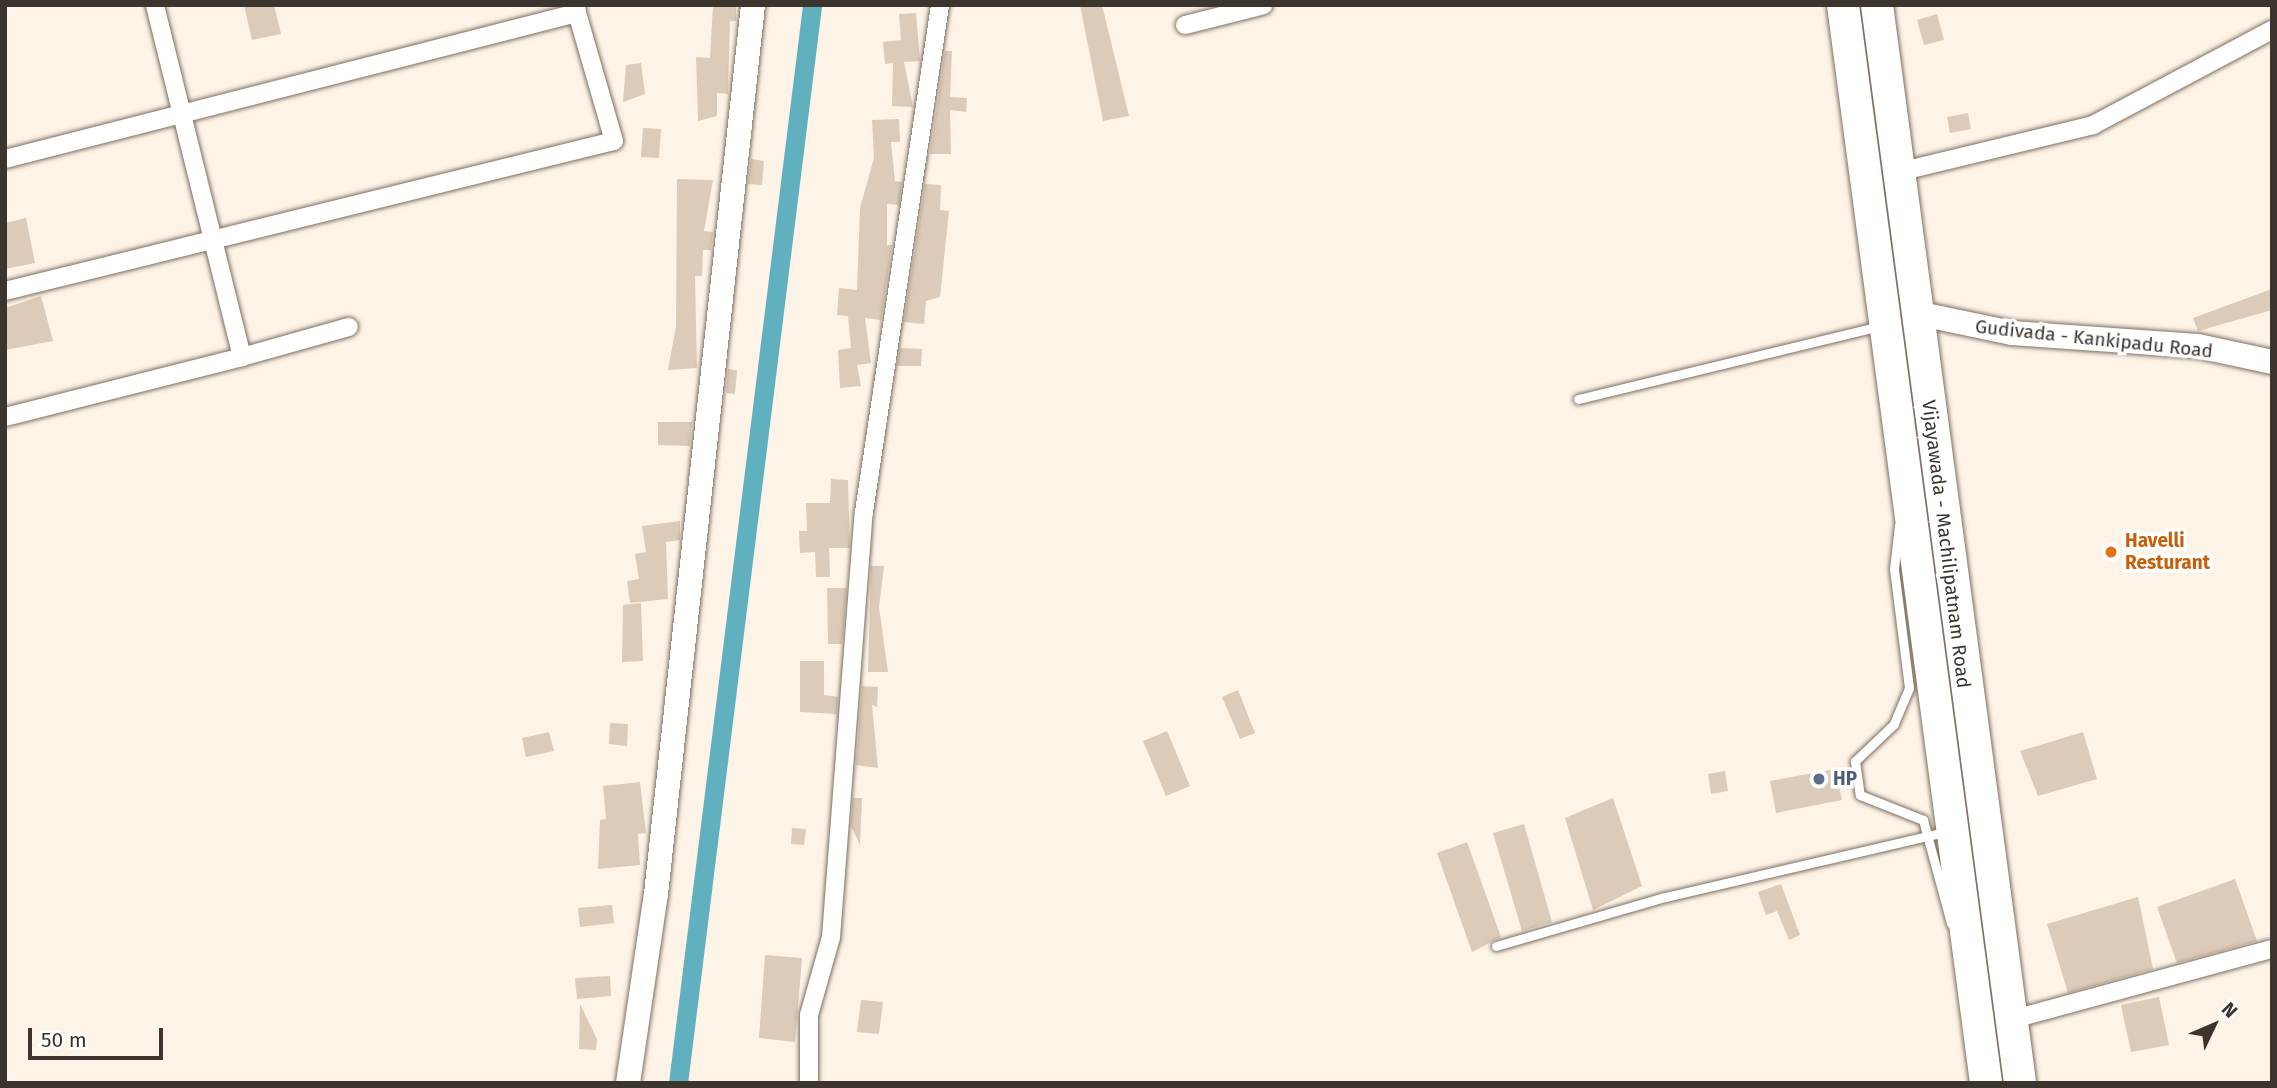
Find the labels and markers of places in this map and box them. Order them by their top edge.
place label: Havelli Resturant [2125,530,2210,574]
marker: Havelli Resturant [2103,544,2119,560]
place label: HP [1833,768,1857,790]
marker: HP [1811,771,1827,787]

